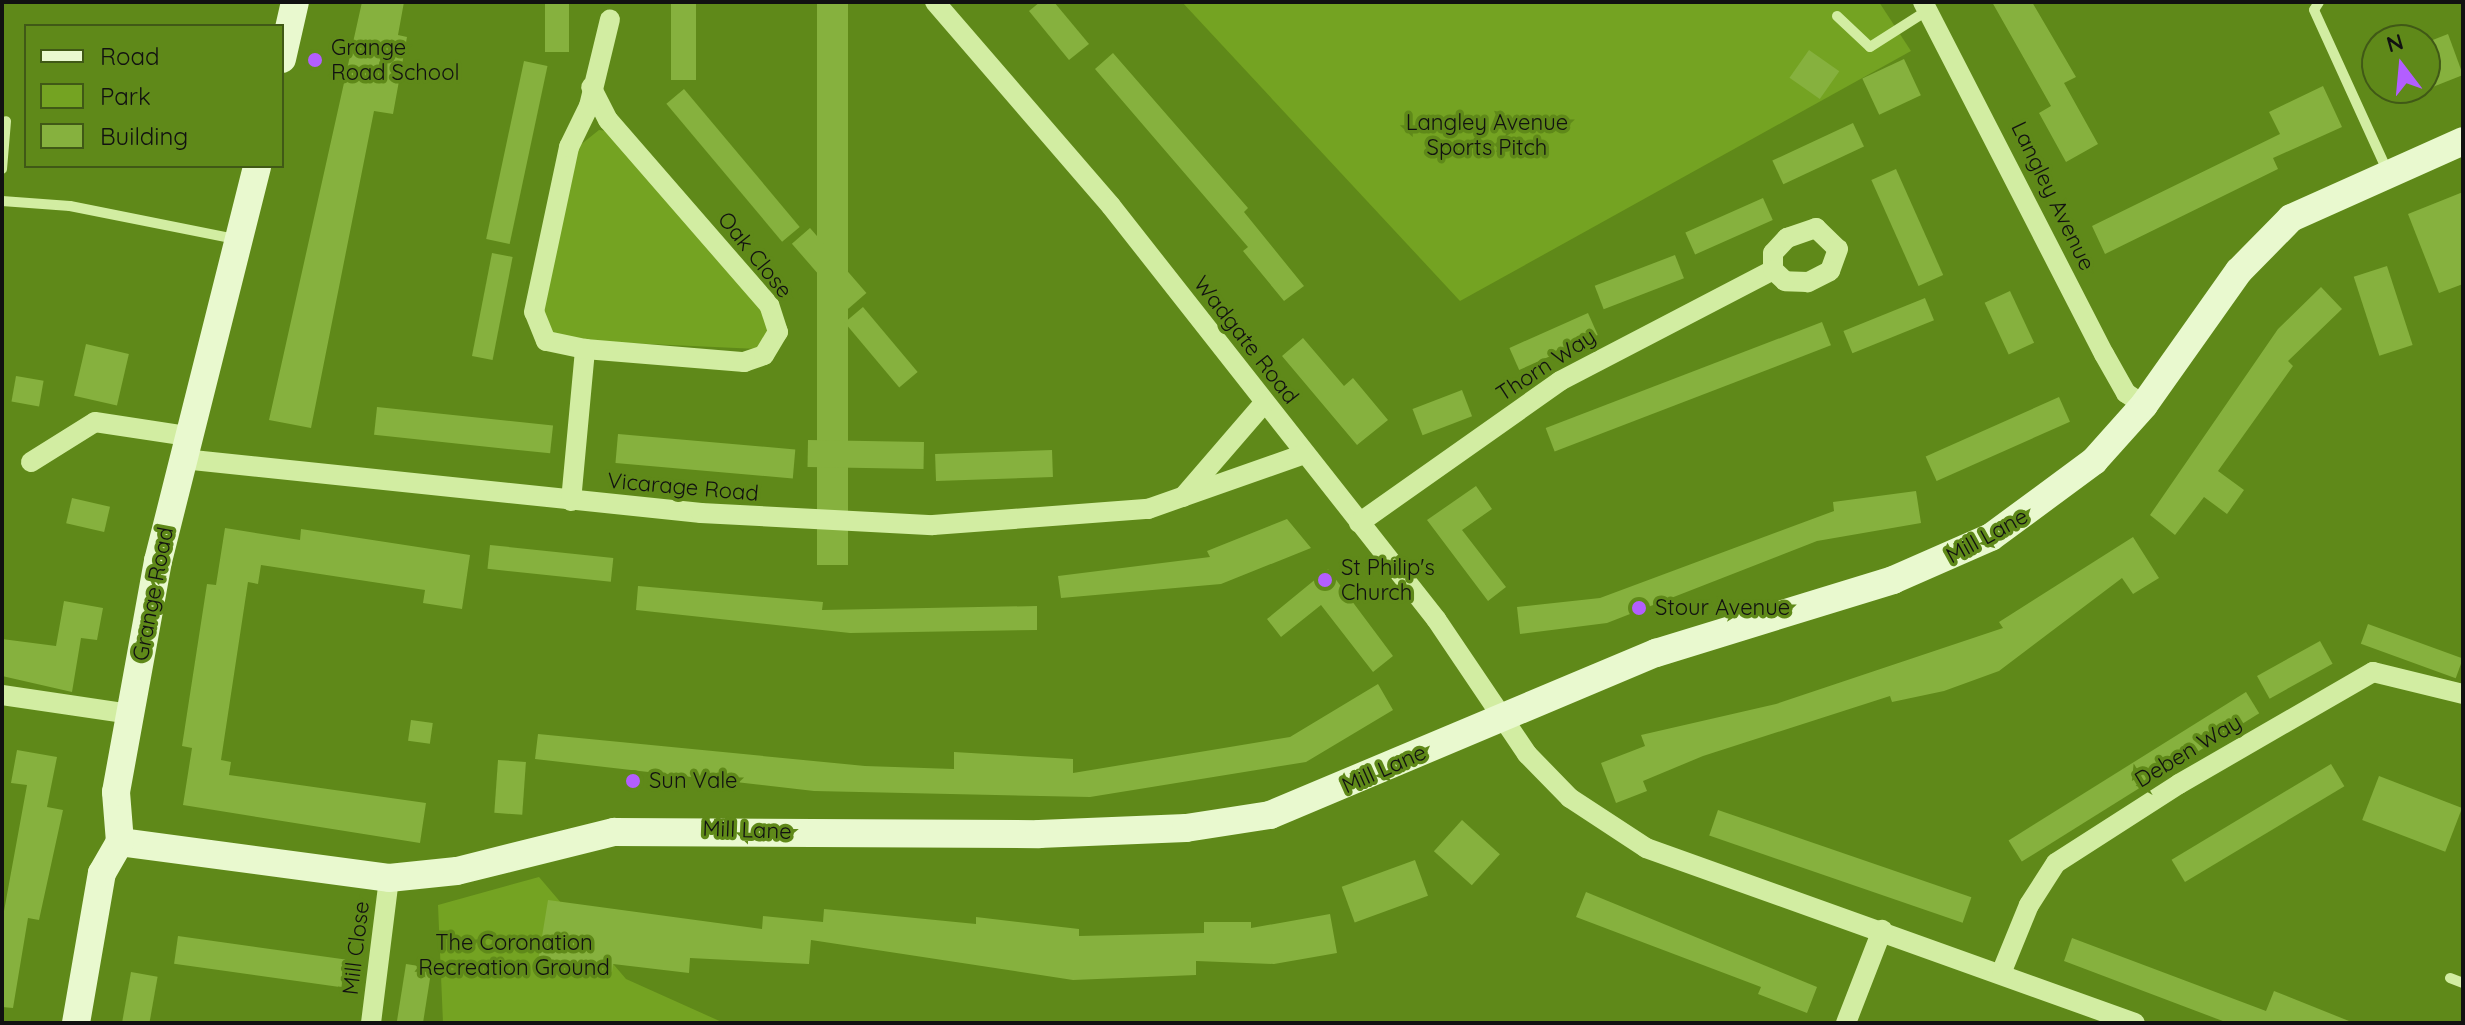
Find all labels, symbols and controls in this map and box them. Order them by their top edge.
legend [24,24,284,168]
north arrow [2361,24,2441,104]
text: N [2383,27,2407,59]
place label: Grange Road School [331,34,459,86]
text: Road [100,41,160,71]
marker: Grange Road School [306,51,324,69]
text: Park [100,81,151,111]
park label: Langley Avenue Sports Pitch [1406,109,1568,160]
street label: Langley Avenue [2006,117,2100,275]
text: Building [100,121,188,151]
street label: Oak Close [712,207,798,303]
street label: Wadgate Road [1188,271,1304,409]
street label: Thorn Way [1491,323,1601,407]
street label: Vicarage Road [606,467,760,507]
street label: Mill Lane [1942,503,2032,569]
street label: Grange Road [127,525,179,663]
place label: St Philip's Church [1341,554,1435,606]
marker: St Philip's Church [1316,571,1334,589]
place label: Stour Avenue [1655,595,1790,621]
marker: Stour Avenue [1630,599,1648,617]
street label: Deben Way [2130,709,2246,793]
street label: Mill Lane [1338,739,1430,799]
place label: Sun Vale [649,768,738,794]
marker: Sun Vale [624,772,642,790]
street label: Mill Lane [702,815,792,845]
street label: Mill Close [337,900,375,996]
park label: The Coronation Recreation Ground [418,929,610,980]

